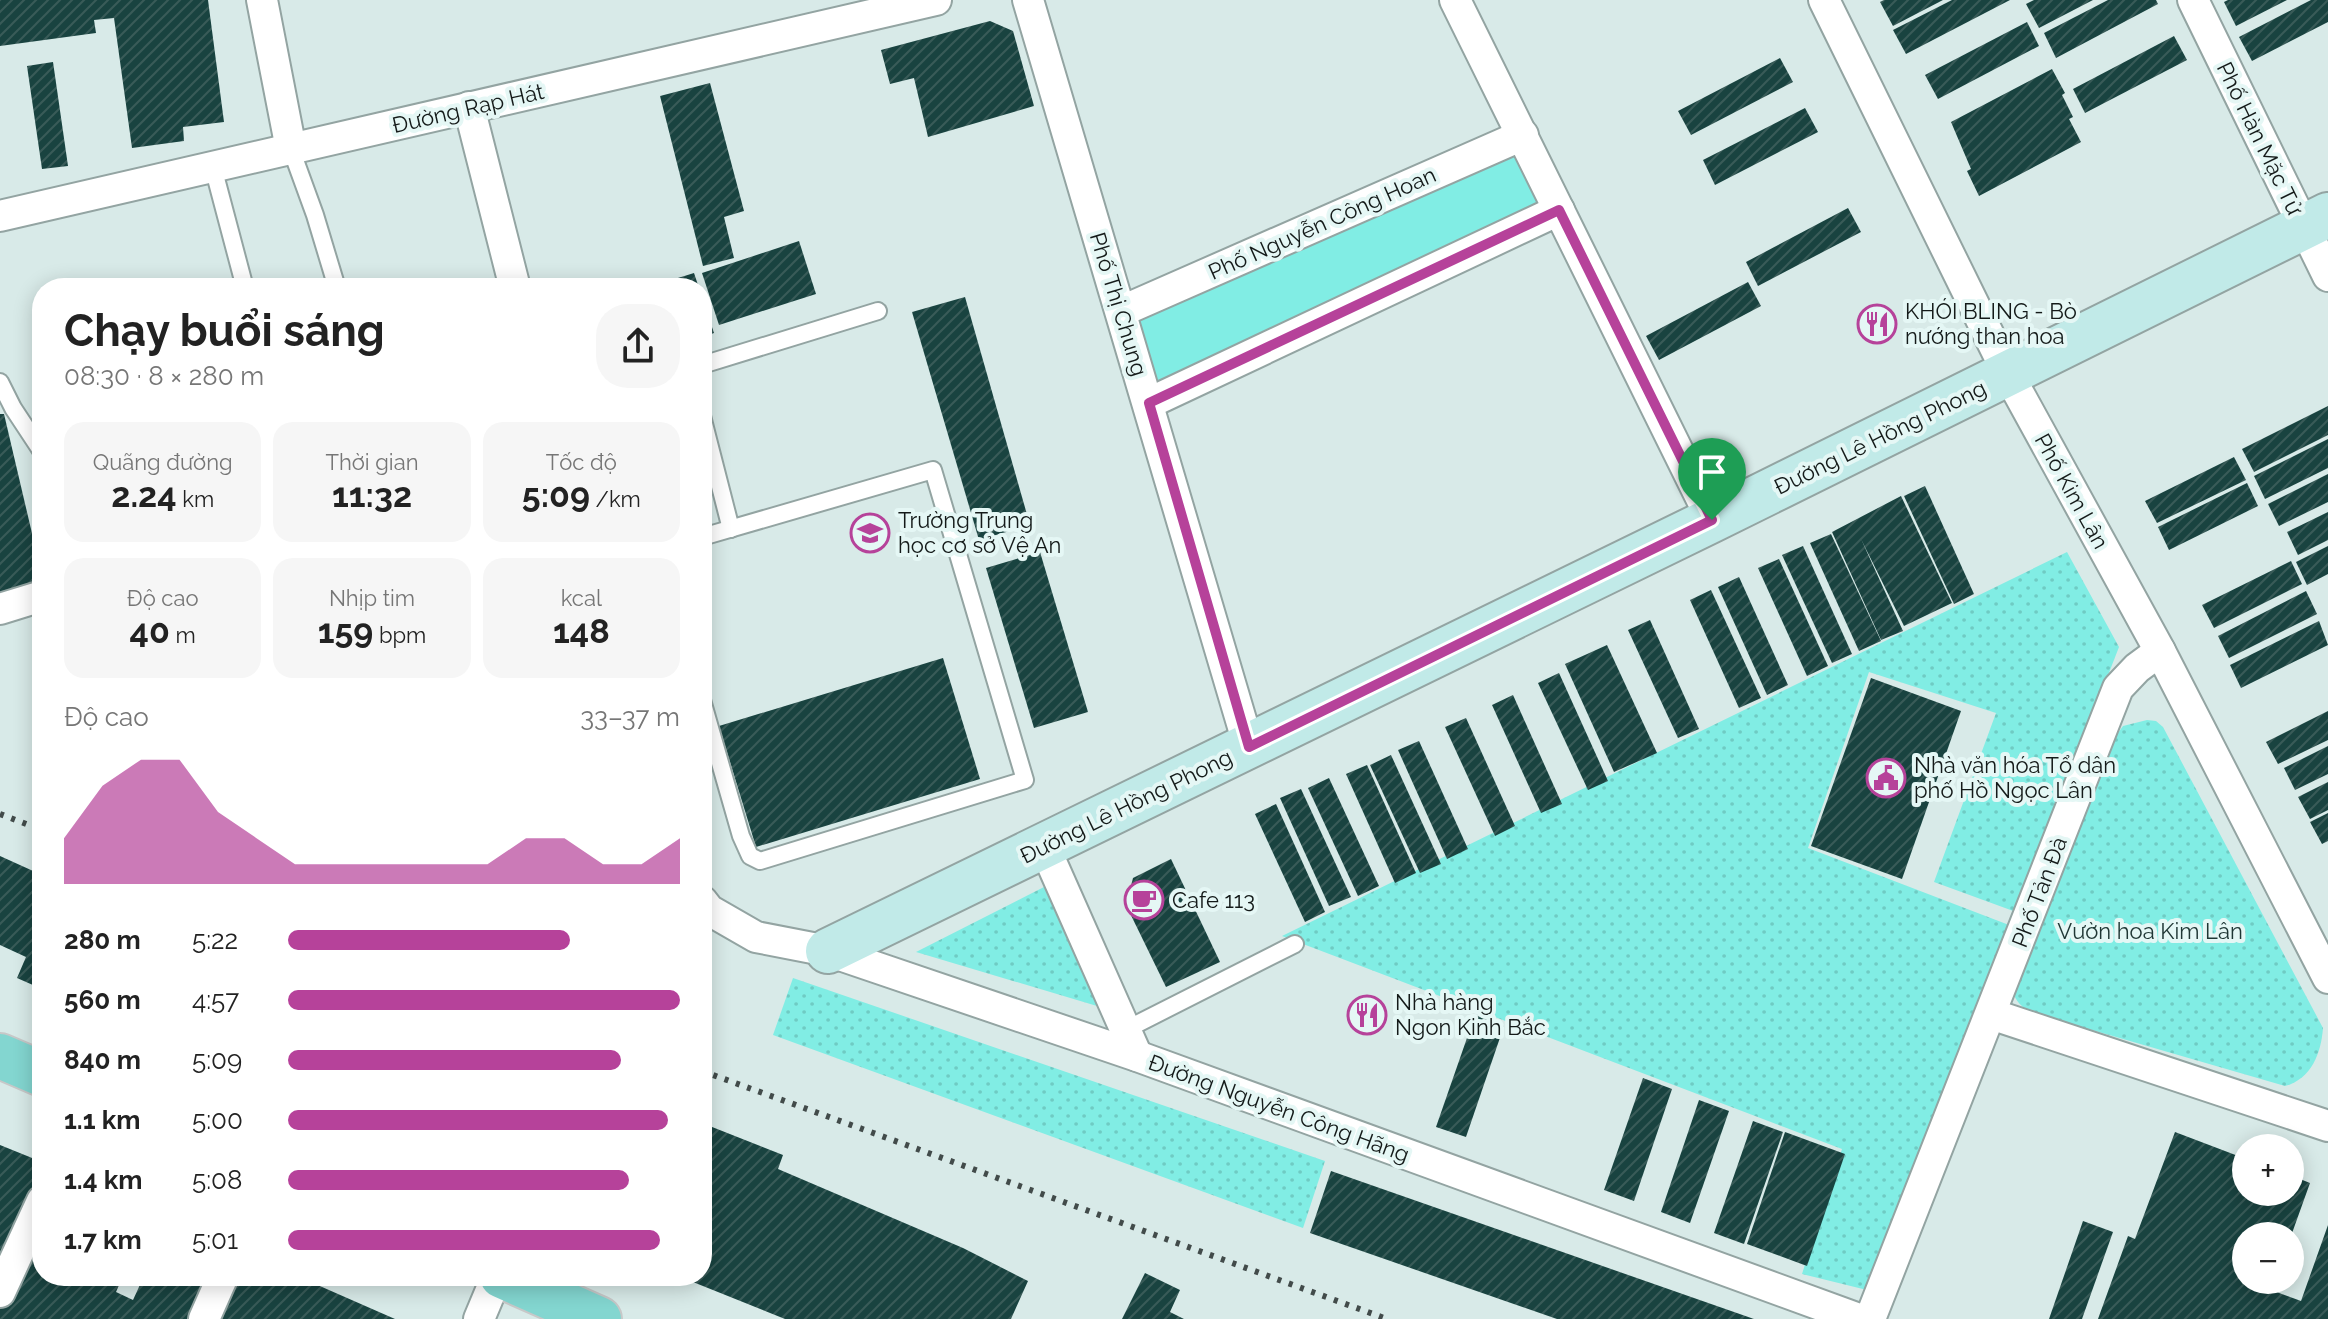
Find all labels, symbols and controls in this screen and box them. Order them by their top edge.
street label: Phố Hàn Mặc Tử [2212,57,2309,219]
street label: Đường Rạp Hát [390,78,547,138]
street label: Phố Nguyễn Công Hoan [1204,161,1440,285]
street label: Phố Thị Chung [1085,229,1153,379]
place label: KHÓI BLING - Bò nướng than hoa [1905,298,2077,349]
restaurant icon: KHÓI BLING - Bò nướng than hoa [1856,303,1898,345]
button: share [596,304,680,388]
text: Chạy buổi sáng [64,305,385,356]
text: 08:30 · 8 × 280 m [64,361,264,391]
street label: Đường Lê Hồng Phong [1770,374,1990,500]
street label: Phố Kim Lân [2030,429,2114,553]
pin [1678,438,1746,520]
text: Quãng đường [93,449,233,475]
text: Thời gian [326,449,418,475]
text: Tốc độ [546,449,617,475]
icon: arrive [1690,450,1734,494]
text: 2.24 [111,475,177,515]
text: 11:32 [332,475,412,515]
text: 5:09 [522,475,590,515]
text: km [177,486,214,512]
text: /km [590,486,641,512]
place label: Trường Trung học cơ sở Vệ An [898,507,1061,558]
school or university icon: Trường Trung học cơ sở Vệ An [849,512,891,554]
text: Độ cao [127,585,199,611]
text: Nhịp tim [329,585,415,611]
text: kcal [561,585,602,611]
text: 40 [130,611,170,651]
text: 159 [318,611,373,651]
text: 148 [553,611,610,651]
text: m [170,622,196,648]
text: bpm [373,622,426,648]
text: Độ cao [64,702,149,732]
text: 33–37 m [580,702,680,732]
street label: Đường Lê Hồng Phong [1016,743,1236,869]
place label: Nhà văn hóa Tổ dân phố Hồ Ngọc Lân [1914,752,2116,803]
public building icon: Nhà văn hóa Tổ dân phố Hồ Ngọc Lân [1865,757,1907,799]
street label: Phố Tản Đà [2006,833,2072,951]
cafe icon: Cafe 113 [1123,879,1165,921]
place label: Cafe 113 [1172,887,1255,913]
park label: Vườn hoa Kim Lân [2057,918,2243,944]
text: 280 m [64,925,141,955]
text: 5:22 [192,925,238,955]
text: 560 m [64,985,141,1015]
text: 4:57 [192,985,239,1015]
place label: Nhà hàng Ngon Kinh Bắc [1395,989,1546,1040]
restaurant icon: Nhà hàng Ngon Kinh Bắc [1346,994,1388,1036]
text: 840 m [64,1045,141,1075]
text: 5:09 [192,1045,242,1075]
street label: Đường Nguyễn Công Hãng [1145,1049,1413,1167]
text: 1.1 km [64,1105,141,1135]
text: 5:00 [192,1105,243,1135]
map controls [2232,1134,2304,1294]
button: + [2232,1134,2304,1206]
text: 1.4 km [64,1165,143,1195]
text: 5:08 [192,1165,242,1195]
button: − [2232,1222,2304,1294]
text: 1.7 km [64,1225,142,1255]
text: 5:01 [192,1225,238,1255]

